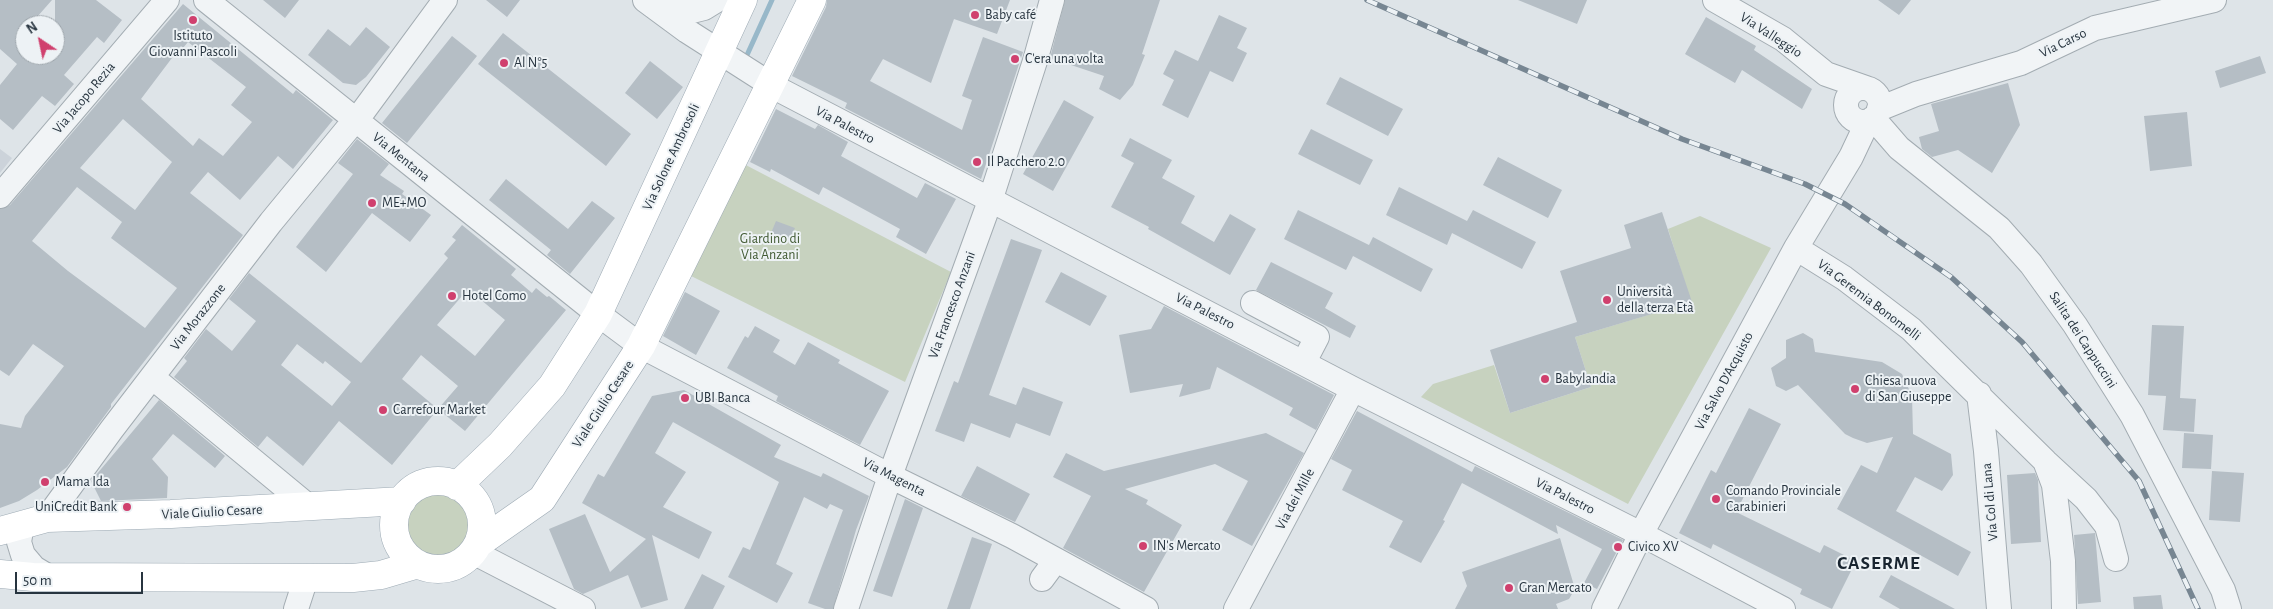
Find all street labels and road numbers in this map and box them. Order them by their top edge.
street label: Via Valleggio [1737,9,1805,61]
street label: Via Carso [2037,24,2089,62]
street label: Via Jacopo Rezia [49,59,119,137]
street label: Via Solone Ambrosoli [639,101,703,213]
street label: Via Palestro [813,102,877,148]
street label: Via Mentana [369,129,433,185]
street label: Via Francesco Anzani [925,249,979,361]
street label: Via Geremia Bonomelli [1814,256,1924,344]
street label: Via Morazzone [167,280,229,354]
street label: Salita dei Cappuccini [2045,288,2121,392]
street label: Via Palestro [1173,289,1237,333]
street label: Via Salvo D'Acquisto [1691,329,1757,433]
street label: Viale Giulio Cesare [568,357,638,451]
street label: Via Magenta [860,454,928,500]
street label: Via Col di Lana [1978,462,2002,542]
street label: Via dei Mille [1272,465,1318,533]
street label: Via Palestro [1533,474,1597,518]
street label: Viale Giulio Cesare [161,501,263,523]

